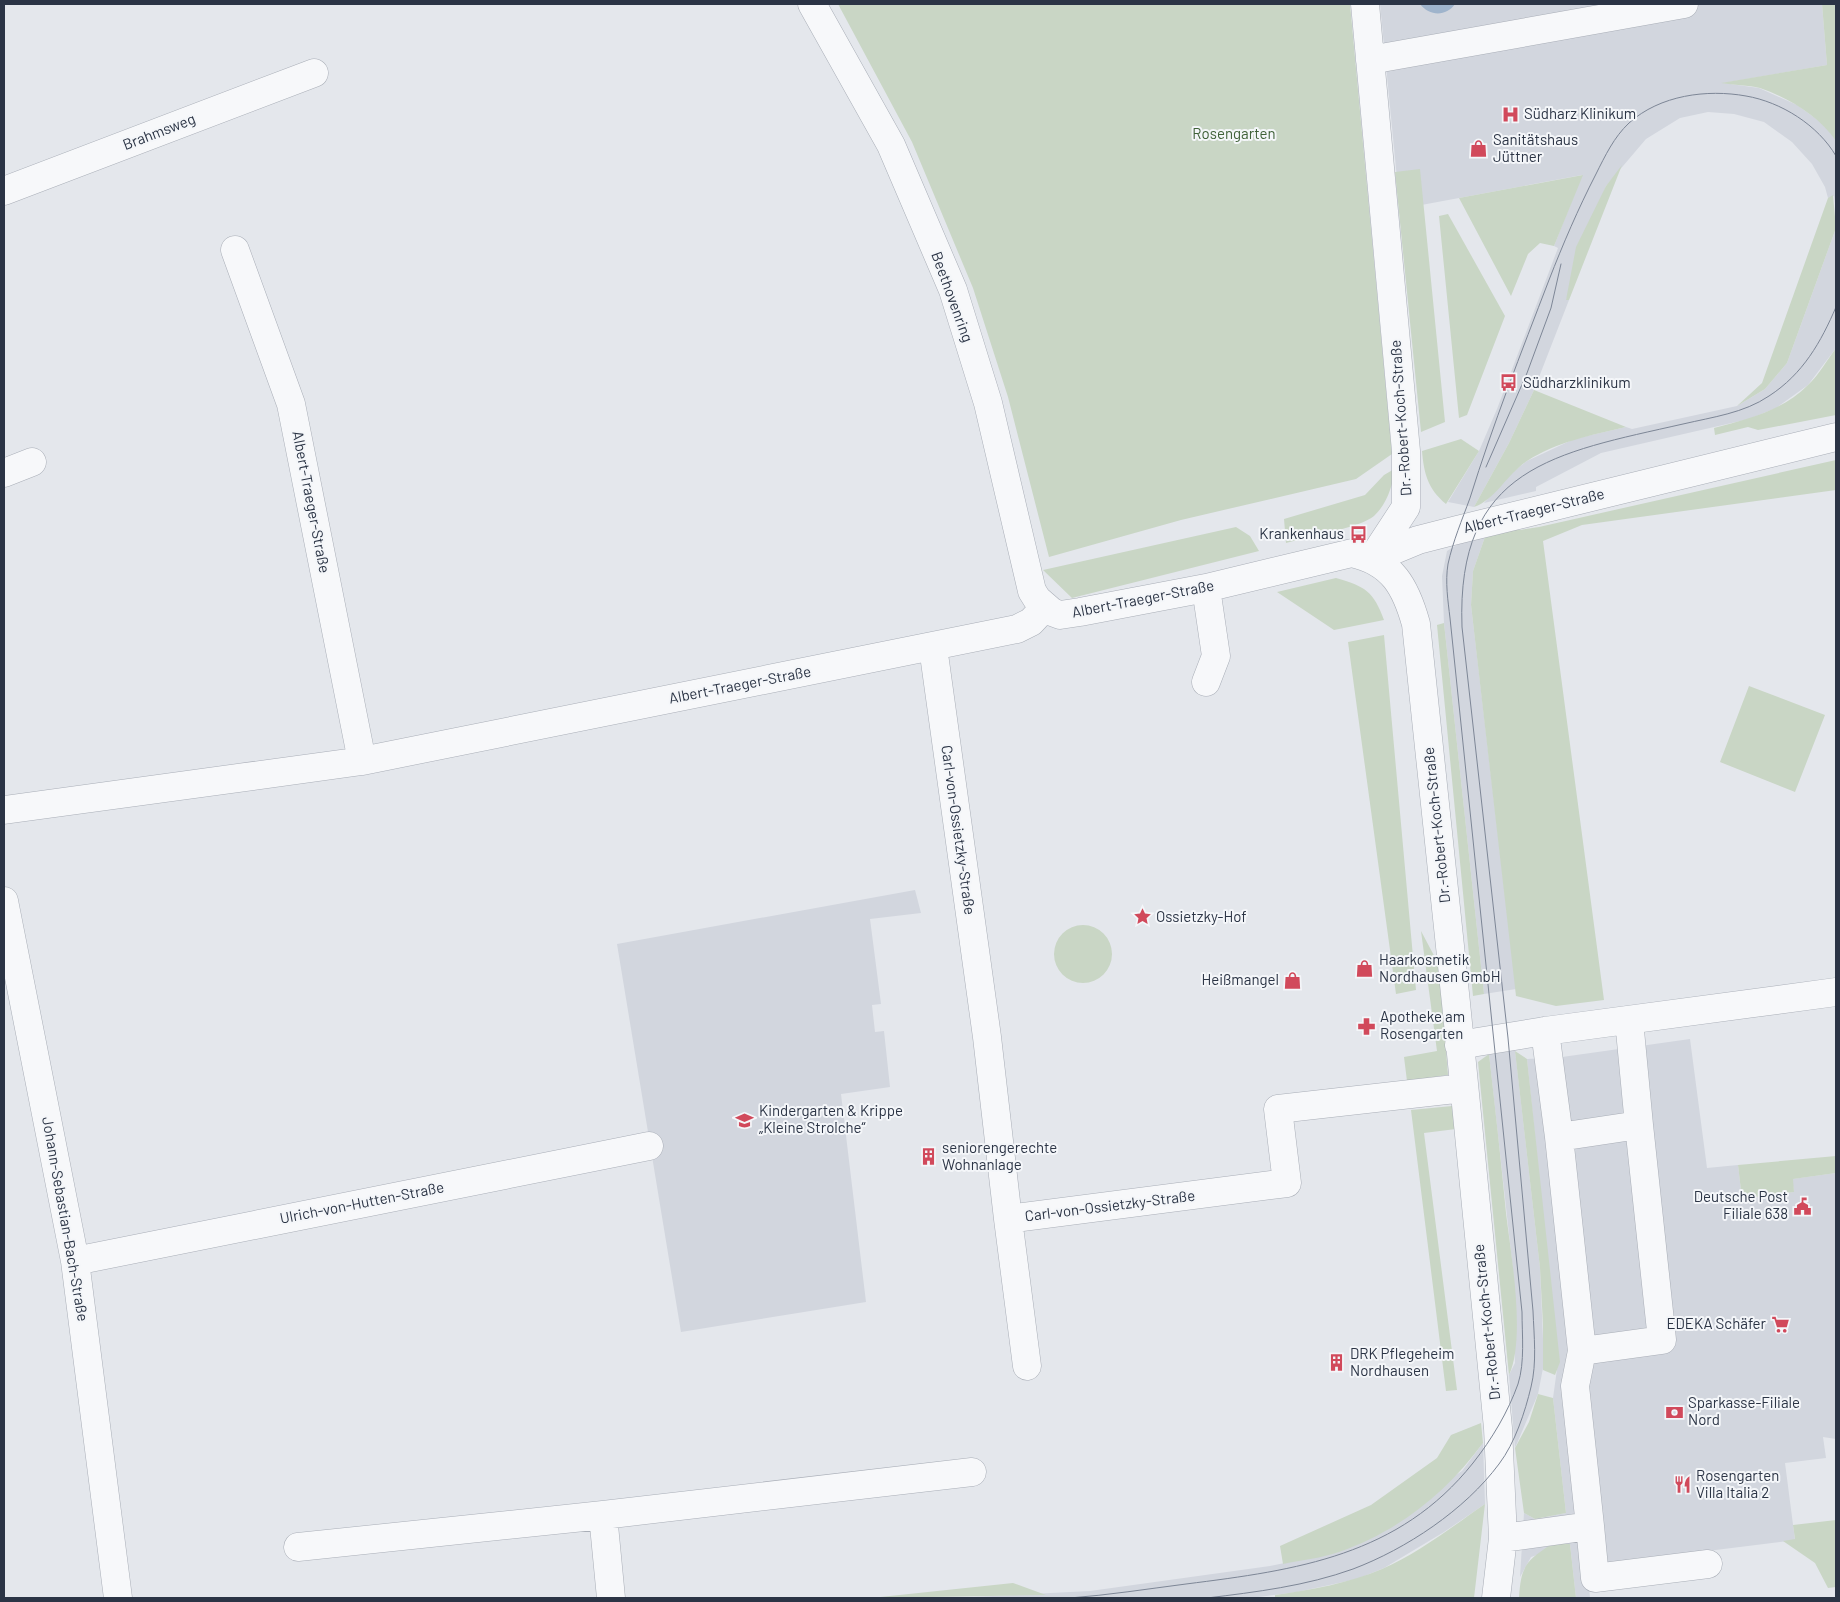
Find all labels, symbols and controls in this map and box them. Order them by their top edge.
hospital icon: Südharz Klinikum [1500,104,1520,124]
place label: Südharz Klinikum [1524,104,1636,122]
street label: Brahmsweg [120,109,197,153]
park label: Rosengarten [1192,124,1276,142]
place label: Sanitätshaus Jüttner [1493,130,1578,165]
shop icon: Sanitätshaus Jüttner [1469,139,1489,159]
street label: Beethovenring [928,249,978,344]
street label: Dr.-Robert-Koch-Straße [1386,339,1414,497]
bus stop icon: Südharzklinikum [1499,373,1519,393]
place label: Südharzklinikum [1523,373,1631,391]
street label: Albert-Traeger-Straße [289,429,335,574]
street label: Albert-Traeger-Straße [1461,484,1606,536]
place label: Krankenhaus [1259,524,1344,542]
bus stop icon: Krankenhaus [1348,524,1368,544]
street label: Albert-Traeger-Straße [1070,575,1215,621]
street label: Albert-Traeger-Straße [667,661,812,707]
street label: Carl-von-Ossietzky-Straße [938,744,980,916]
street label: Dr.-Robert-Koch-Straße [1419,746,1453,904]
place icon: Ossietzky-Hof [1132,907,1152,927]
place label: Ossietzky-Hof [1156,907,1247,925]
place label: Haarkosmetik Nordhausen GmbH [1379,950,1501,985]
shop icon: Haarkosmetik Nordhausen GmbH [1355,959,1375,979]
place label: Heißmangel [1201,970,1279,988]
shop icon: Heißmangel [1283,970,1303,990]
place label: Apotheke am Rosengarten [1380,1007,1465,1042]
pharmacy icon: Apotheke am Rosengarten [1356,1016,1376,1036]
place label: Kindergarten & Krippe „Kleine Strolche“ [759,1101,903,1136]
school or university icon: Kindergarten & Krippe „Kleine Strolche“ [735,1110,755,1130]
street label: Johann-Sebastian-Bach-Straße [39,1115,93,1323]
place label: seniorengerechte Wohnanlage [942,1138,1057,1173]
building icon: seniorengerechte Wohnanlage [918,1147,938,1167]
street label: Ulrich-von-Hutten-Straße [278,1177,445,1227]
street label: Carl-von-Ossietzky-Straße [1024,1186,1196,1224]
place label: Deutsche Post Filiale 638 [1694,1187,1788,1222]
public building icon: Deutsche Post Filiale 638 [1792,1196,1812,1216]
street label: Dr.-Robert-Koch-Straße [1469,1243,1503,1401]
place label: EDEKA Schäfer [1667,1314,1767,1332]
supermarket icon: EDEKA Schäfer [1770,1314,1790,1334]
place label: DRK Pflegeheim Nordhausen [1350,1344,1455,1379]
building icon: DRK Pflegeheim Nordhausen [1326,1353,1346,1373]
place label: Sparkasse-Filiale Nord [1688,1393,1800,1428]
bank icon: Sparkasse-Filiale Nord [1664,1402,1684,1422]
place label: Rosengarten Villa Italia 2 [1696,1466,1779,1501]
restaurant icon: Rosengarten Villa Italia 2 [1672,1475,1692,1495]

